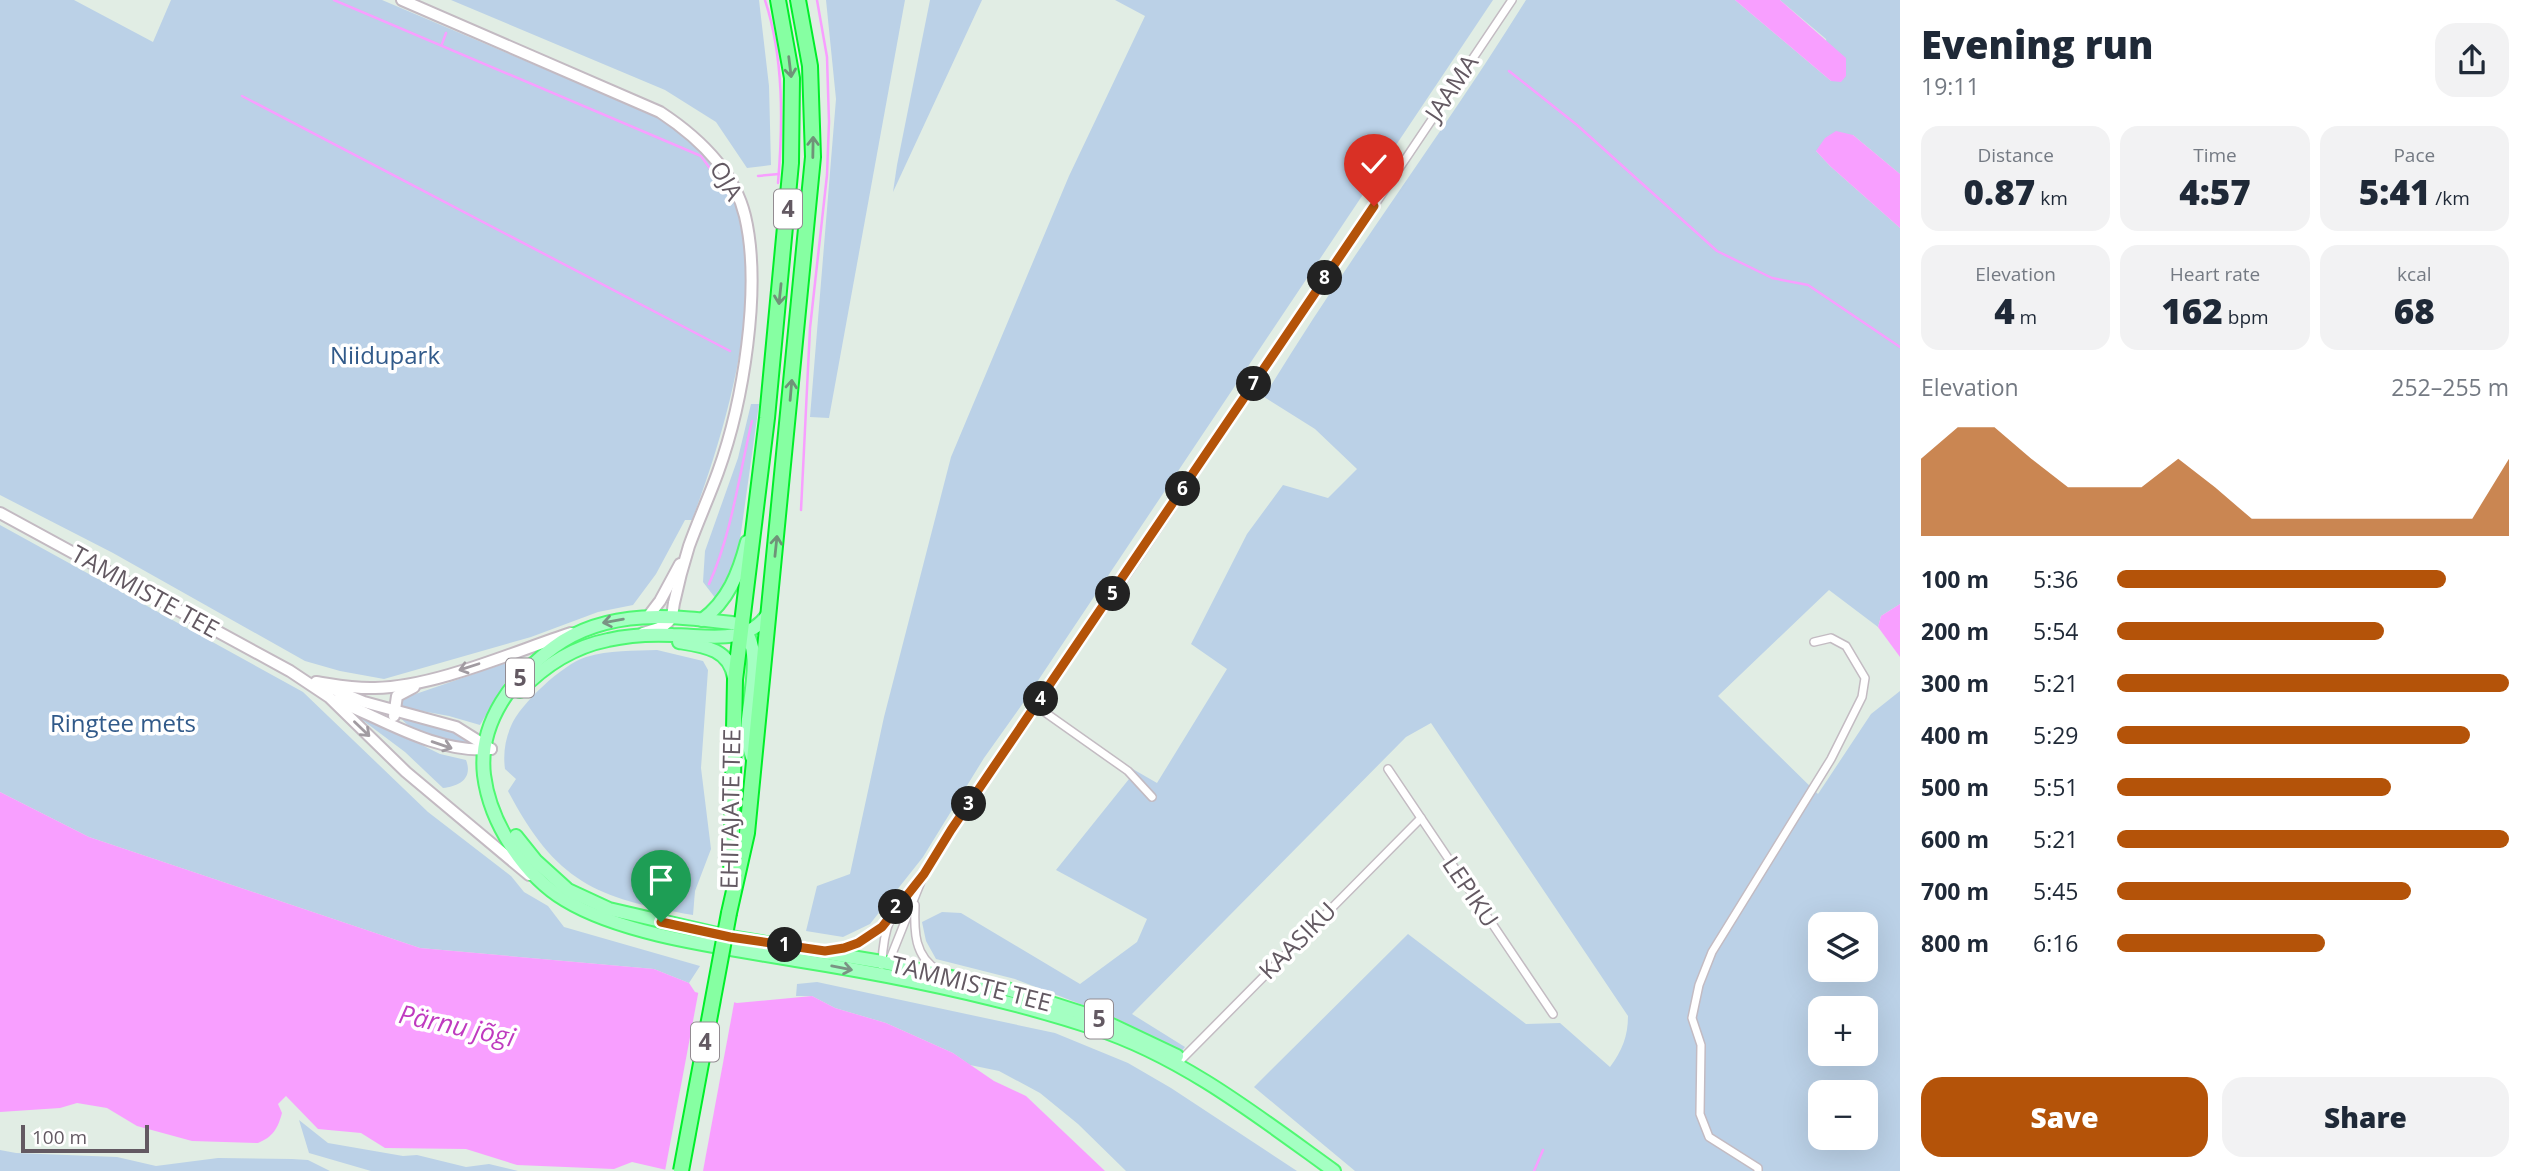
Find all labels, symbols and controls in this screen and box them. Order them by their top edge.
text: Evening run [1921,18,2153,70]
button: share [2435,23,2509,97]
street label: JAAMA [1415,47,1485,129]
one-way arrow [784,55,797,78]
text: 19:11 [1921,70,1980,102]
pin [1344,134,1404,206]
one-way arrow [806,135,819,158]
text: Distance [1977,142,2054,168]
text: Time [2193,142,2237,168]
text: Pace [2393,142,2435,168]
icon: check [1355,145,1393,183]
street label: OJA [703,155,752,207]
text: 0.87 [1964,168,2035,215]
text: 4:57 [2179,168,2251,215]
text: 5:41 [2359,168,2430,215]
text: km [2035,185,2068,211]
text: /km [2430,185,2470,211]
road number: 4 [774,190,802,229]
pin: 8 [1308,260,1342,296]
text: Elevation [1975,261,2056,287]
text: Heart rate [2170,261,2260,287]
text: kcal [2397,261,2432,287]
text: 8 [1319,264,1330,290]
one-way arrow [773,282,786,305]
text: 4 [1994,287,2015,334]
text: 162 [2161,287,2223,334]
text: 68 [2394,287,2435,334]
text: m [2015,304,2037,330]
text: bpm [2223,304,2269,330]
park label: Niidupark [330,338,440,371]
pin: 7 [1236,366,1272,402]
text: 7 [1248,370,1259,396]
text: Elevation [1921,371,2019,403]
text: 252–255 m [2391,371,2509,403]
one-way arrow [785,379,798,402]
pin: 6 [1166,472,1200,506]
text: 6 [1177,475,1188,501]
street label: TAMMISTE TEE [66,536,225,645]
one-way arrow [769,536,782,558]
text: 100 m [1921,563,1989,595]
text: 5:36 [2033,563,2079,595]
pin: 5 [1096,576,1130,612]
text: 5 [1107,580,1118,606]
one-way arrow [602,615,625,629]
text: 200 m [1921,615,1989,647]
text: 5:54 [2033,615,2079,647]
road number: 5 [506,658,534,698]
one-way arrow [458,661,480,674]
text: 300 m [1921,667,1989,699]
text: 5:21 [2033,667,2079,699]
pin: 4 [1024,682,1058,716]
text: 4 [1035,685,1046,711]
park label: Ringtee mets [50,706,196,739]
text: 400 m [1921,719,1989,751]
text: 5:29 [2033,719,2079,751]
one-way arrow [353,721,370,738]
street label: EHITAJATE TEE [712,728,747,889]
one-way arrow [430,740,452,752]
text: 500 m [1921,771,1989,803]
text: 5:51 [2033,771,2079,803]
pin: 3 [951,786,986,822]
text: 3 [963,790,974,816]
text: 600 m [1921,823,1989,855]
text: 5:21 [2033,823,2079,855]
street label: LEPIKU [1435,849,1507,933]
pin [631,850,691,922]
icon: arrive [642,861,680,899]
text: 700 m [1921,875,1989,907]
text: 5:45 [2033,875,2079,907]
pin: 2 [878,890,914,925]
text: 2 [890,893,901,919]
street label: KAASIKU [1251,894,1343,986]
map controls [1808,912,1878,1150]
button: layers [1808,912,1878,982]
text: 800 m [1921,927,1989,959]
text: 6:16 [2033,927,2079,959]
pin: 1 [768,928,802,962]
text: 1 [779,931,790,957]
street label: TAMMISTE TEE [888,947,1055,1018]
one-way arrow [830,962,853,975]
water label: Pärnu jõgi [396,995,519,1055]
button: + [1808,996,1878,1066]
road number: 5 [1085,1000,1113,1038]
road number: 4 [691,1023,719,1062]
button: Save [1921,1077,2208,1157]
button: Share [2222,1077,2509,1157]
button: − [1808,1080,1878,1150]
scale bar [21,1122,149,1154]
text: 100 m [32,1124,87,1150]

